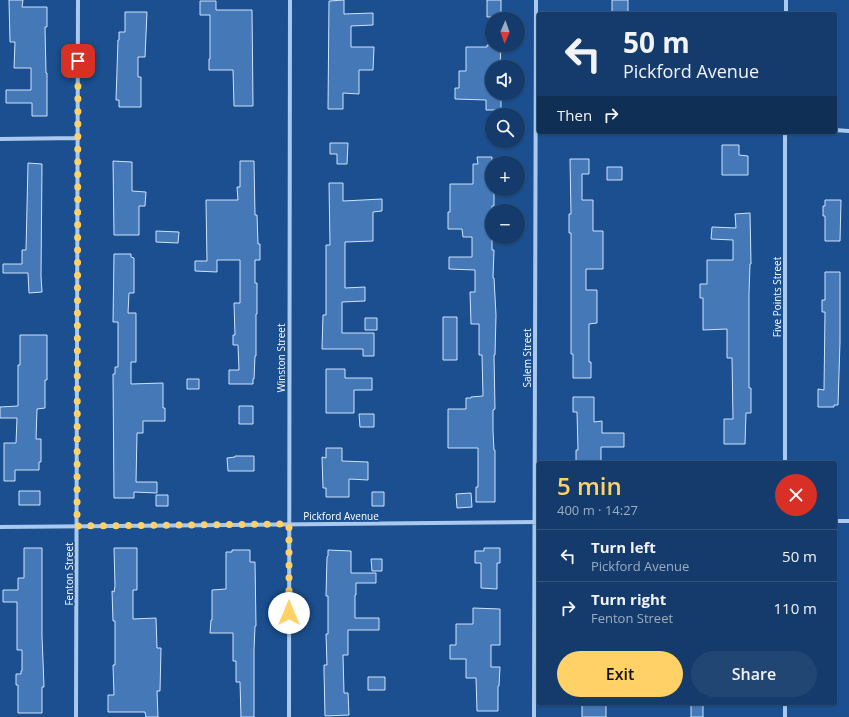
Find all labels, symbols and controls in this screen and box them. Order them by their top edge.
north arrow [485,12,525,52]
map controls [485,12,525,244]
text: 50 m [623,23,690,61]
icon: left [557,28,609,80]
pin [61,44,95,78]
icon: arrive [67,50,89,72]
text: Pickford Avenue [623,59,759,83]
button: sound [485,60,525,100]
icon: right [600,104,622,126]
text: Then [557,105,592,125]
button: search [485,108,525,148]
button: + [485,156,525,196]
button: − [485,204,525,244]
street label: Five Points Street [770,256,784,337]
street label: Winston Street [274,323,288,392]
street label: Salem Street [520,328,534,387]
text: 5 min [557,469,622,502]
button: close [775,474,817,516]
text: 400 m · 14:27 [557,501,638,519]
street label: Pickford Avenue [303,509,379,523]
text: Turn left [591,537,656,557]
street label: Fenton Street [62,542,76,606]
icon: left [557,545,579,567]
text: 50 m [782,546,817,566]
text: Pickford Avenue [591,557,689,575]
text: Turn right [591,589,666,609]
position arrow [268,592,310,634]
icon: right [557,597,579,619]
text: 110 m [773,598,817,618]
text: Fenton Street [591,609,673,627]
button: Exit [557,651,683,697]
button: Share [691,651,817,697]

